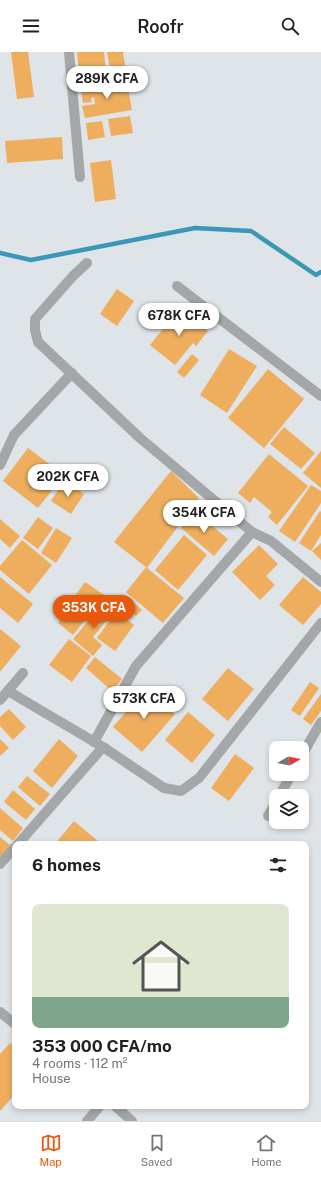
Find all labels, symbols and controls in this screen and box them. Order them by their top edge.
icon: menu [20,15,42,37]
icon: search [279,15,301,37]
text: Roofr [137,16,184,37]
pin: 289K CFA [66,66,148,100]
text: 289K CFA [75,71,139,86]
pin: 678K CFA [138,303,220,337]
text: 678K CFA [147,308,211,323]
pin: 202K CFA [27,464,109,498]
text: 202K CFA [36,469,100,484]
pin: 354K CFA [163,500,245,534]
text: 354K CFA [172,505,236,520]
pin: 353K CFA [53,595,135,629]
text: 353K CFA [62,600,126,615]
pin: 573K CFA [103,686,185,720]
text: 573K CFA [112,691,176,706]
north arrow [269,741,309,781]
map controls [269,741,309,829]
button: layers [269,789,309,829]
icon: filters [267,854,289,876]
text: 6 homes [32,855,101,875]
icon: home [125,930,197,1002]
text: 353 000 CFA/mo [32,1036,172,1056]
text: 4 rooms · 112 m² [32,1056,127,1071]
text: House [32,1071,71,1086]
tab: Map [39,1132,62,1168]
tab: Saved [141,1132,172,1168]
tab: Home [251,1132,282,1168]

